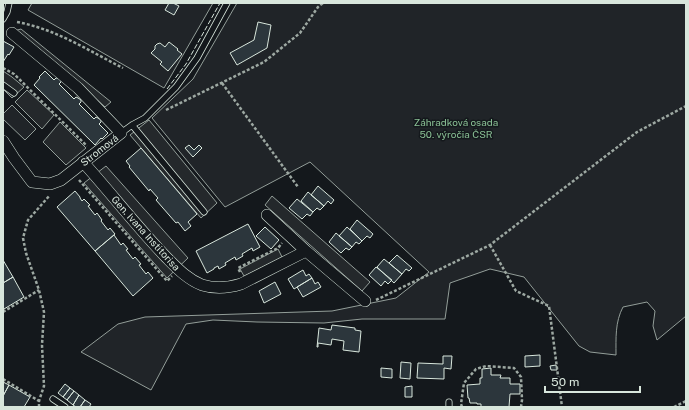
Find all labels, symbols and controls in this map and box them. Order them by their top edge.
park label: Záhradková osada 50. výročia ČSR [414,116,498,140]
street label: Stromová [78,132,120,168]
street label: Gen. Ivana Institorisa [109,193,183,273]
scale bar [545,368,640,394]
text: 50 m [551,375,579,389]

